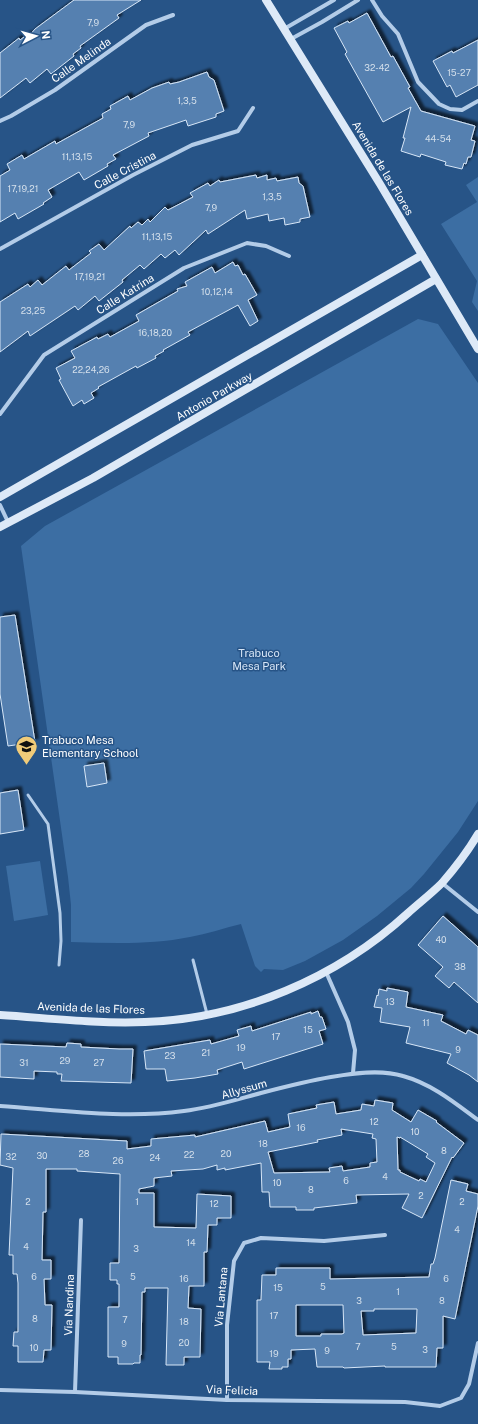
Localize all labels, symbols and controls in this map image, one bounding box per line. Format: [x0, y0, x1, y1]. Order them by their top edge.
north arrow [16, 16, 56, 56]
house number: 7,9 [87, 17, 99, 28]
text: N [40, 30, 52, 40]
street label: Calle Melinda [49, 35, 113, 85]
house number: 32-42 [364, 62, 390, 73]
house number: 15-27 [447, 67, 471, 78]
house number: 1,3,5 [177, 95, 197, 106]
house number: 7,9 [123, 119, 135, 130]
street label: Avenida de las Flores [350, 119, 416, 218]
house number: 44-54 [425, 133, 451, 144]
street label: Calle Cristina [92, 149, 158, 191]
house number: 11,13,15 [62, 151, 92, 162]
house number: 17,19,21 [8, 183, 38, 194]
house number: 1,3,5 [262, 191, 282, 202]
house number: 7,9 [205, 202, 217, 213]
house number: 11,13,15 [142, 231, 172, 242]
house number: 17,19,21 [75, 271, 105, 282]
street label: Calle Katrina [94, 272, 156, 316]
house number: 10,12,14 [201, 286, 233, 297]
house number: 23,25 [21, 305, 45, 316]
house number: 16,18,20 [138, 327, 173, 338]
house number: 22,24,26 [72, 364, 110, 375]
street label: Antonio Parkway [174, 369, 254, 423]
park label: Trabuco Mesa Park [232, 647, 286, 672]
school or university icon: Trabuco Mesa Elementary School [13, 733, 39, 766]
place label: Trabuco Mesa Elementary School [42, 734, 139, 759]
house number: 40 [435, 934, 447, 945]
house number: 38 [454, 961, 466, 972]
house number: 13 [385, 996, 395, 1007]
street label: Avenida de las Flores [37, 1000, 145, 1016]
house number: 11 [422, 1017, 430, 1028]
house number: 15 [303, 1024, 313, 1035]
house number: 17 [271, 1031, 281, 1042]
house number: 19 [236, 1042, 246, 1053]
house number: 9 [455, 1044, 461, 1055]
house number: 21 [201, 1047, 211, 1058]
house number: 23 [164, 1050, 176, 1061]
house number: 29 [60, 1055, 71, 1066]
house number: 31 [19, 1057, 29, 1068]
house number: 27 [94, 1057, 104, 1068]
street label: Allyssum [220, 1077, 268, 1101]
house number: 12 [369, 1116, 379, 1127]
house number: 16 [296, 1122, 306, 1133]
house number: 10 [410, 1126, 420, 1137]
house number: 18 [258, 1138, 268, 1149]
house number: 8 [441, 1145, 447, 1156]
house number: 28 [78, 1148, 90, 1159]
house number: 20 [221, 1148, 232, 1159]
house number: 22 [184, 1149, 194, 1160]
house number: 30 [36, 1150, 48, 1161]
house number: 32 [5, 1151, 17, 1162]
house number: 24 [149, 1152, 161, 1163]
house number: 26 [113, 1155, 124, 1166]
house number: 4 [382, 1171, 388, 1182]
house number: 6 [343, 1175, 349, 1186]
house number: 10 [272, 1177, 282, 1188]
house number: 8 [308, 1184, 314, 1195]
house number: 2 [418, 1190, 424, 1201]
house number: 2 [25, 1196, 31, 1207]
house number: 1 [135, 1196, 139, 1207]
house number: 2 [459, 1196, 465, 1207]
house number: 12 [209, 1198, 219, 1209]
house number: 4 [454, 1224, 460, 1235]
house number: 14 [186, 1237, 196, 1248]
house number: 4 [23, 1241, 29, 1252]
house number: 3 [133, 1243, 139, 1254]
street label: Via Lantana [212, 1267, 230, 1327]
house number: 6 [31, 1271, 37, 1282]
house number: 5 [130, 1271, 136, 1282]
house number: 16 [179, 1273, 189, 1284]
house number: 6 [443, 1273, 449, 1284]
street label: Via Nandina [62, 1274, 76, 1336]
house number: 5 [320, 1281, 326, 1292]
house number: 15 [273, 1282, 283, 1293]
house number: 1 [396, 1286, 400, 1297]
house number: 3 [356, 1295, 362, 1306]
house number: 8 [439, 1295, 445, 1306]
house number: 17 [269, 1310, 279, 1321]
house number: 8 [32, 1313, 38, 1324]
house number: 7 [122, 1314, 128, 1325]
house number: 18 [179, 1316, 189, 1327]
house number: 20 [179, 1337, 190, 1348]
house number: 9 [121, 1338, 127, 1349]
house number: 7 [355, 1341, 361, 1352]
house number: 5 [391, 1341, 397, 1352]
house number: 10 [29, 1342, 39, 1353]
house number: 3 [422, 1344, 428, 1355]
house number: 9 [324, 1345, 330, 1356]
house number: 19 [269, 1348, 279, 1359]
street label: Via Felicia [206, 1383, 258, 1397]

